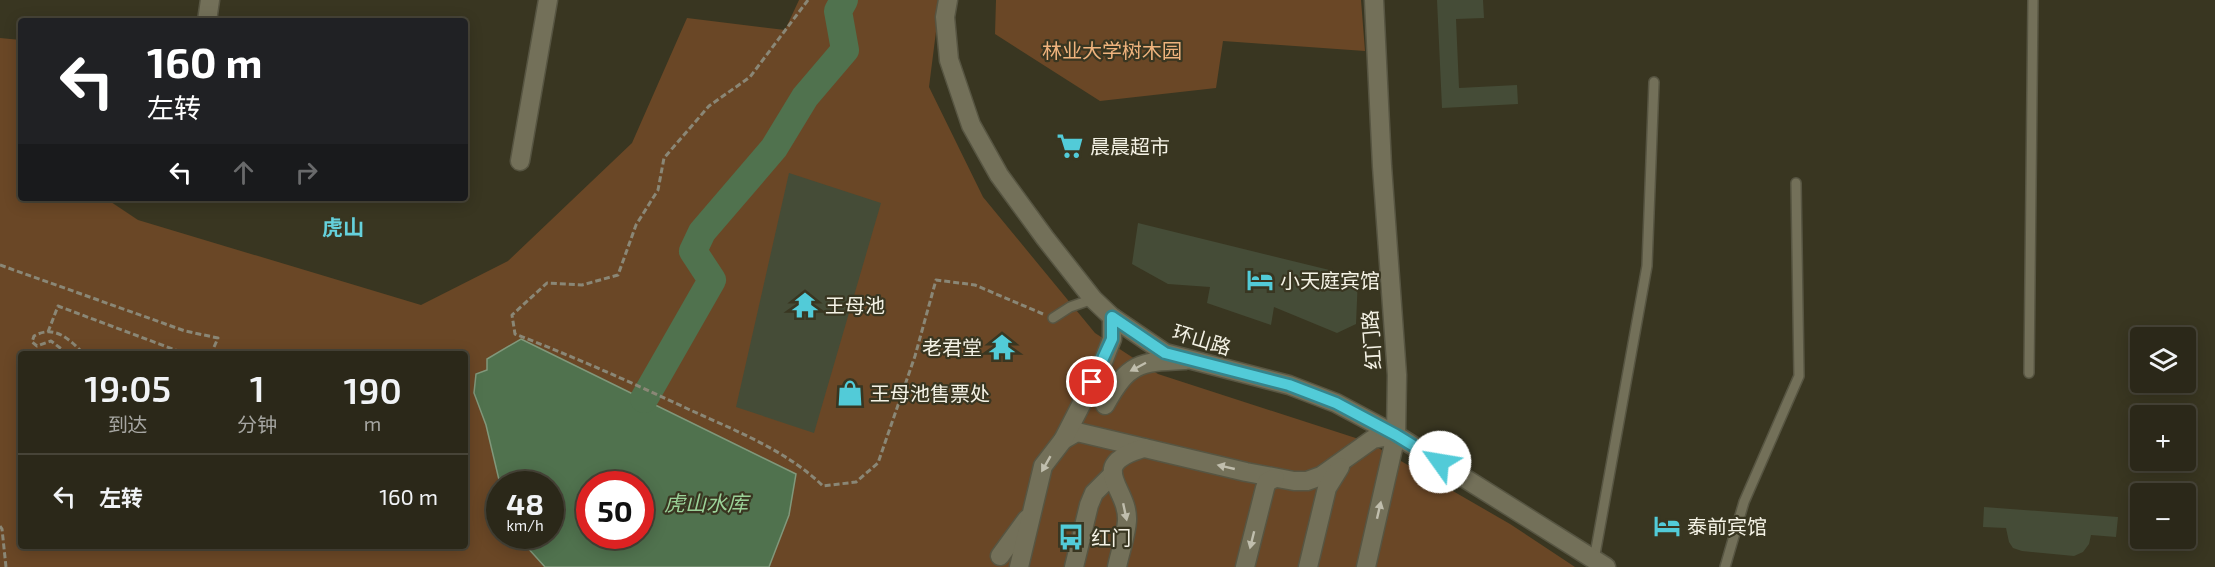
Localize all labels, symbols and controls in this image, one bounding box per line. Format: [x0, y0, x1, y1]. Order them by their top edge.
text: 160 m [147, 36, 263, 86]
park label: 林业大学树木园 [1042, 38, 1182, 62]
icon: left [48, 42, 126, 120]
text: 左转 [147, 91, 201, 123]
supermarket icon: 晨晨超市 [1055, 131, 1085, 161]
place label: 晨晨超市 [1090, 134, 1170, 158]
icon: left [164, 156, 197, 189]
icon: ahead [227, 156, 260, 189]
icon: right [290, 156, 323, 189]
district label: 虎山 [322, 214, 364, 239]
hotel icon: 小天庭宾馆 [1245, 265, 1275, 295]
place label: 小天庭宾馆 [1280, 268, 1380, 292]
temple icon: 王母池 [790, 290, 820, 320]
place label: 王母池 [825, 293, 885, 317]
street label: 红门路 [1357, 309, 1385, 371]
street label: 环山路 [1170, 319, 1234, 359]
map controls [2130, 327, 2196, 549]
button: layers [2130, 327, 2196, 393]
temple icon: 老君堂 [987, 332, 1017, 362]
place label: 老君堂 [922, 335, 982, 359]
pin [1066, 356, 1117, 407]
one-way arrow [1129, 362, 1146, 372]
icon: arrive [1075, 365, 1108, 398]
text: 19:05 [84, 366, 171, 409]
text: 1 [250, 366, 265, 409]
text: 190 [343, 368, 402, 411]
shop icon: 王母池售票处 [835, 378, 865, 408]
place label: 王母池售票处 [870, 381, 990, 405]
button: + [2130, 405, 2196, 471]
text: m [364, 411, 381, 435]
text: 到达 [108, 412, 148, 436]
text: 分钟 [237, 412, 277, 436]
position arrow [1408, 430, 1472, 494]
one-way arrow [1041, 456, 1052, 472]
one-way arrow [1217, 462, 1236, 472]
speed limit sign: 50 [576, 471, 654, 549]
icon: left [48, 480, 81, 513]
text: 160 m [379, 483, 438, 509]
button: − [2130, 483, 2196, 549]
text: 左转 [99, 484, 143, 510]
text: 48 [506, 485, 544, 521]
water label: 虎山水库 [664, 490, 751, 515]
one-way arrow [1375, 500, 1384, 519]
one-way arrow [1120, 503, 1130, 521]
hotel icon: 泰前宾馆 [1652, 511, 1682, 541]
place label: 泰前宾馆 [1687, 514, 1767, 538]
text: km/h [506, 516, 544, 534]
bus stop icon: 红门 [1056, 522, 1086, 552]
place label: 红门 [1091, 525, 1131, 549]
one-way arrow [1246, 531, 1256, 550]

